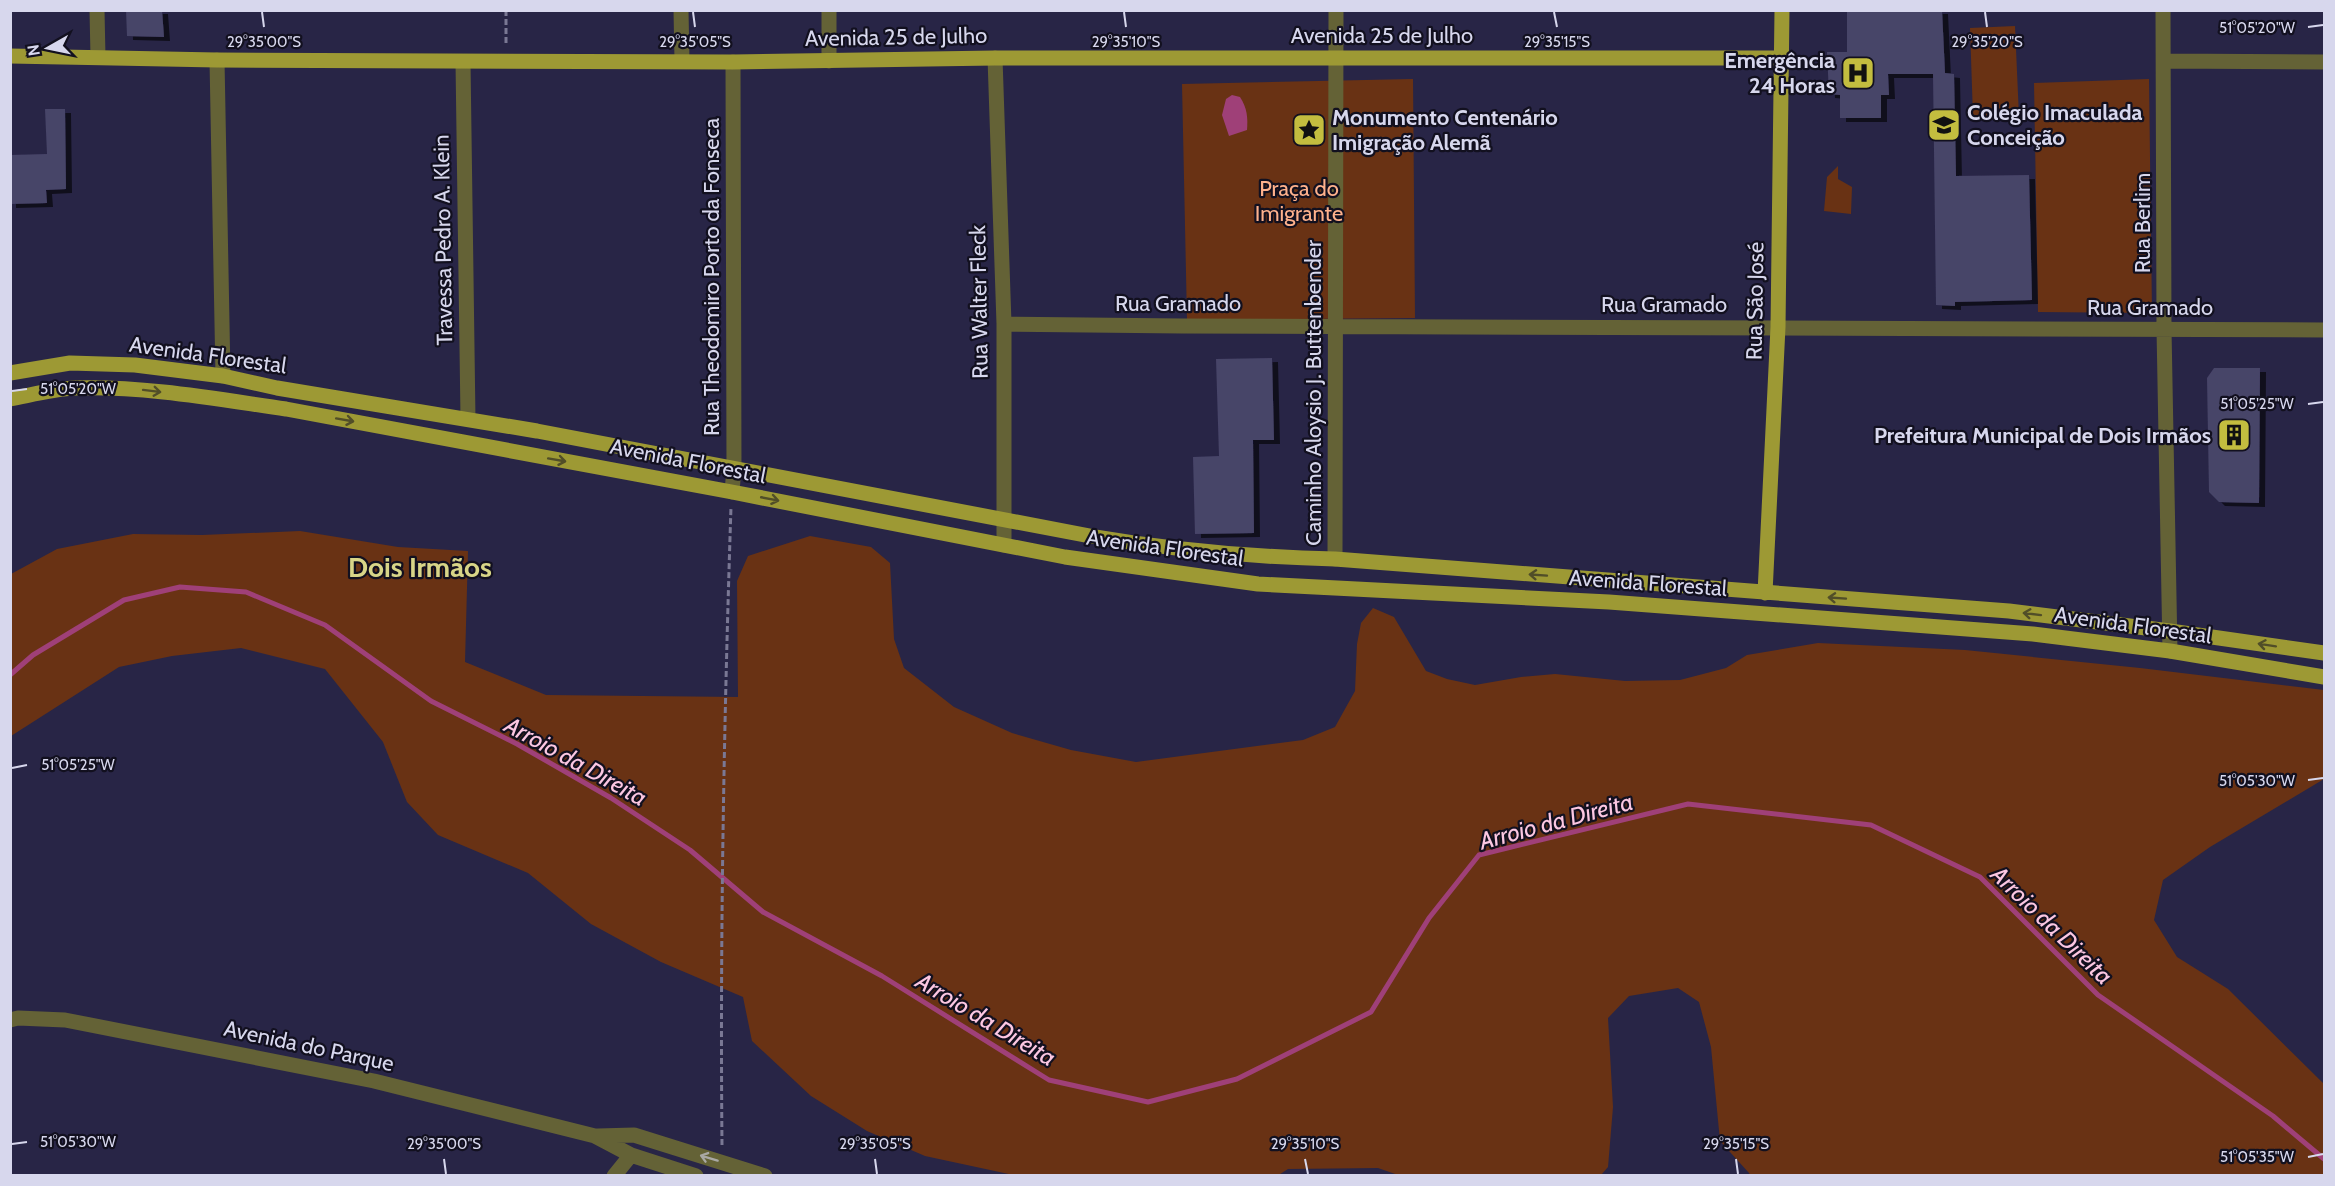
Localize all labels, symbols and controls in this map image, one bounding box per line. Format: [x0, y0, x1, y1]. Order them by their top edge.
north arrow [18, 18, 78, 78]
text: 51°05'20"W [2219, 19, 2296, 37]
street label: Avenida 25 de Julho [805, 22, 987, 52]
street label: Avenida 25 de Julho [1291, 22, 1473, 49]
text: 29°35'00"S [227, 33, 301, 51]
text: 29°35'05"S [659, 33, 731, 51]
text: 29°35'10"S [1092, 33, 1160, 51]
text: 29°35'15"S [1524, 33, 1590, 51]
text: 29°35'20"S [1951, 33, 2023, 51]
text: N [23, 43, 44, 57]
place label: Emergência 24 Horas [1724, 47, 1835, 99]
hospital icon: Emergência 24 Horas [1840, 55, 1876, 91]
place label: Colégio Imaculada Conceição [1967, 99, 2143, 151]
place label: Monumento Centenário Imigração Alemã [1332, 104, 1558, 156]
school or university icon: Colégio Imaculada Conceição [1926, 107, 1962, 143]
place icon: Monumento Centenário Imigração Alemã [1291, 112, 1327, 148]
street label: Rua Theodomiro Porto da Fonseca [698, 117, 725, 436]
street label: Travessa Pedro A. Klein [428, 134, 458, 346]
street label: Rua Berlim [2129, 173, 2156, 273]
park label: Praça do Imigrante [1255, 175, 1343, 227]
street label: Rua Walter Fleck [964, 225, 994, 379]
street label: Caminho Aloysio J. Buttenbender [1300, 240, 1327, 546]
street label: Rua São José [1740, 242, 1770, 360]
street label: Rua Gramado [1115, 290, 1241, 317]
street label: Rua Gramado [1601, 291, 1727, 318]
street label: Rua Gramado [2087, 294, 2213, 321]
street label: Avenida Florestal [128, 331, 289, 379]
text: 51°05'20"W [40, 380, 117, 398]
one-way arrow [142, 386, 161, 397]
text: 51°05'25"W [2220, 395, 2295, 413]
one-way arrow [334, 415, 354, 426]
building icon: Prefeitura Municipal de Dois Irmãos [2216, 417, 2252, 453]
place label: Prefeitura Municipal de Dois Irmãos [1874, 422, 2211, 449]
street label: Avenida Florestal [608, 433, 769, 490]
one-way arrow [547, 454, 566, 465]
one-way arrow [759, 494, 779, 505]
street label: Avenida Florestal [1085, 524, 1246, 572]
district label: Dois Irmãos [348, 550, 492, 584]
street label: Avenida Florestal [1568, 564, 1729, 602]
one-way arrow [1529, 569, 1549, 580]
one-way arrow [1828, 593, 1848, 604]
street label: Avenida Florestal [2053, 601, 2214, 649]
one-way arrow [2022, 608, 2042, 619]
one-way arrow [2257, 640, 2277, 651]
water label: Arroio da Direita [499, 710, 652, 812]
text: 51°05'25"W [41, 756, 116, 774]
text: 51°05'30"W [2219, 772, 2296, 790]
water label: Arroio da Direita [1475, 787, 1636, 856]
water label: Arroio da Direita [1984, 859, 2119, 990]
water label: Arroio da Direita [910, 965, 1061, 1072]
street label: Avenida do Parque [221, 1015, 397, 1077]
text: 51°05'30"W [40, 1133, 117, 1151]
text: 29°35'00"S [407, 1135, 481, 1153]
text: 29°35'05"S [839, 1135, 911, 1153]
text: 29°35'10"S [1271, 1135, 1339, 1153]
text: 29°35'15"S [1703, 1135, 1769, 1153]
text: 51°05'35"W [2220, 1148, 2295, 1166]
one-way arrow [700, 1152, 719, 1163]

